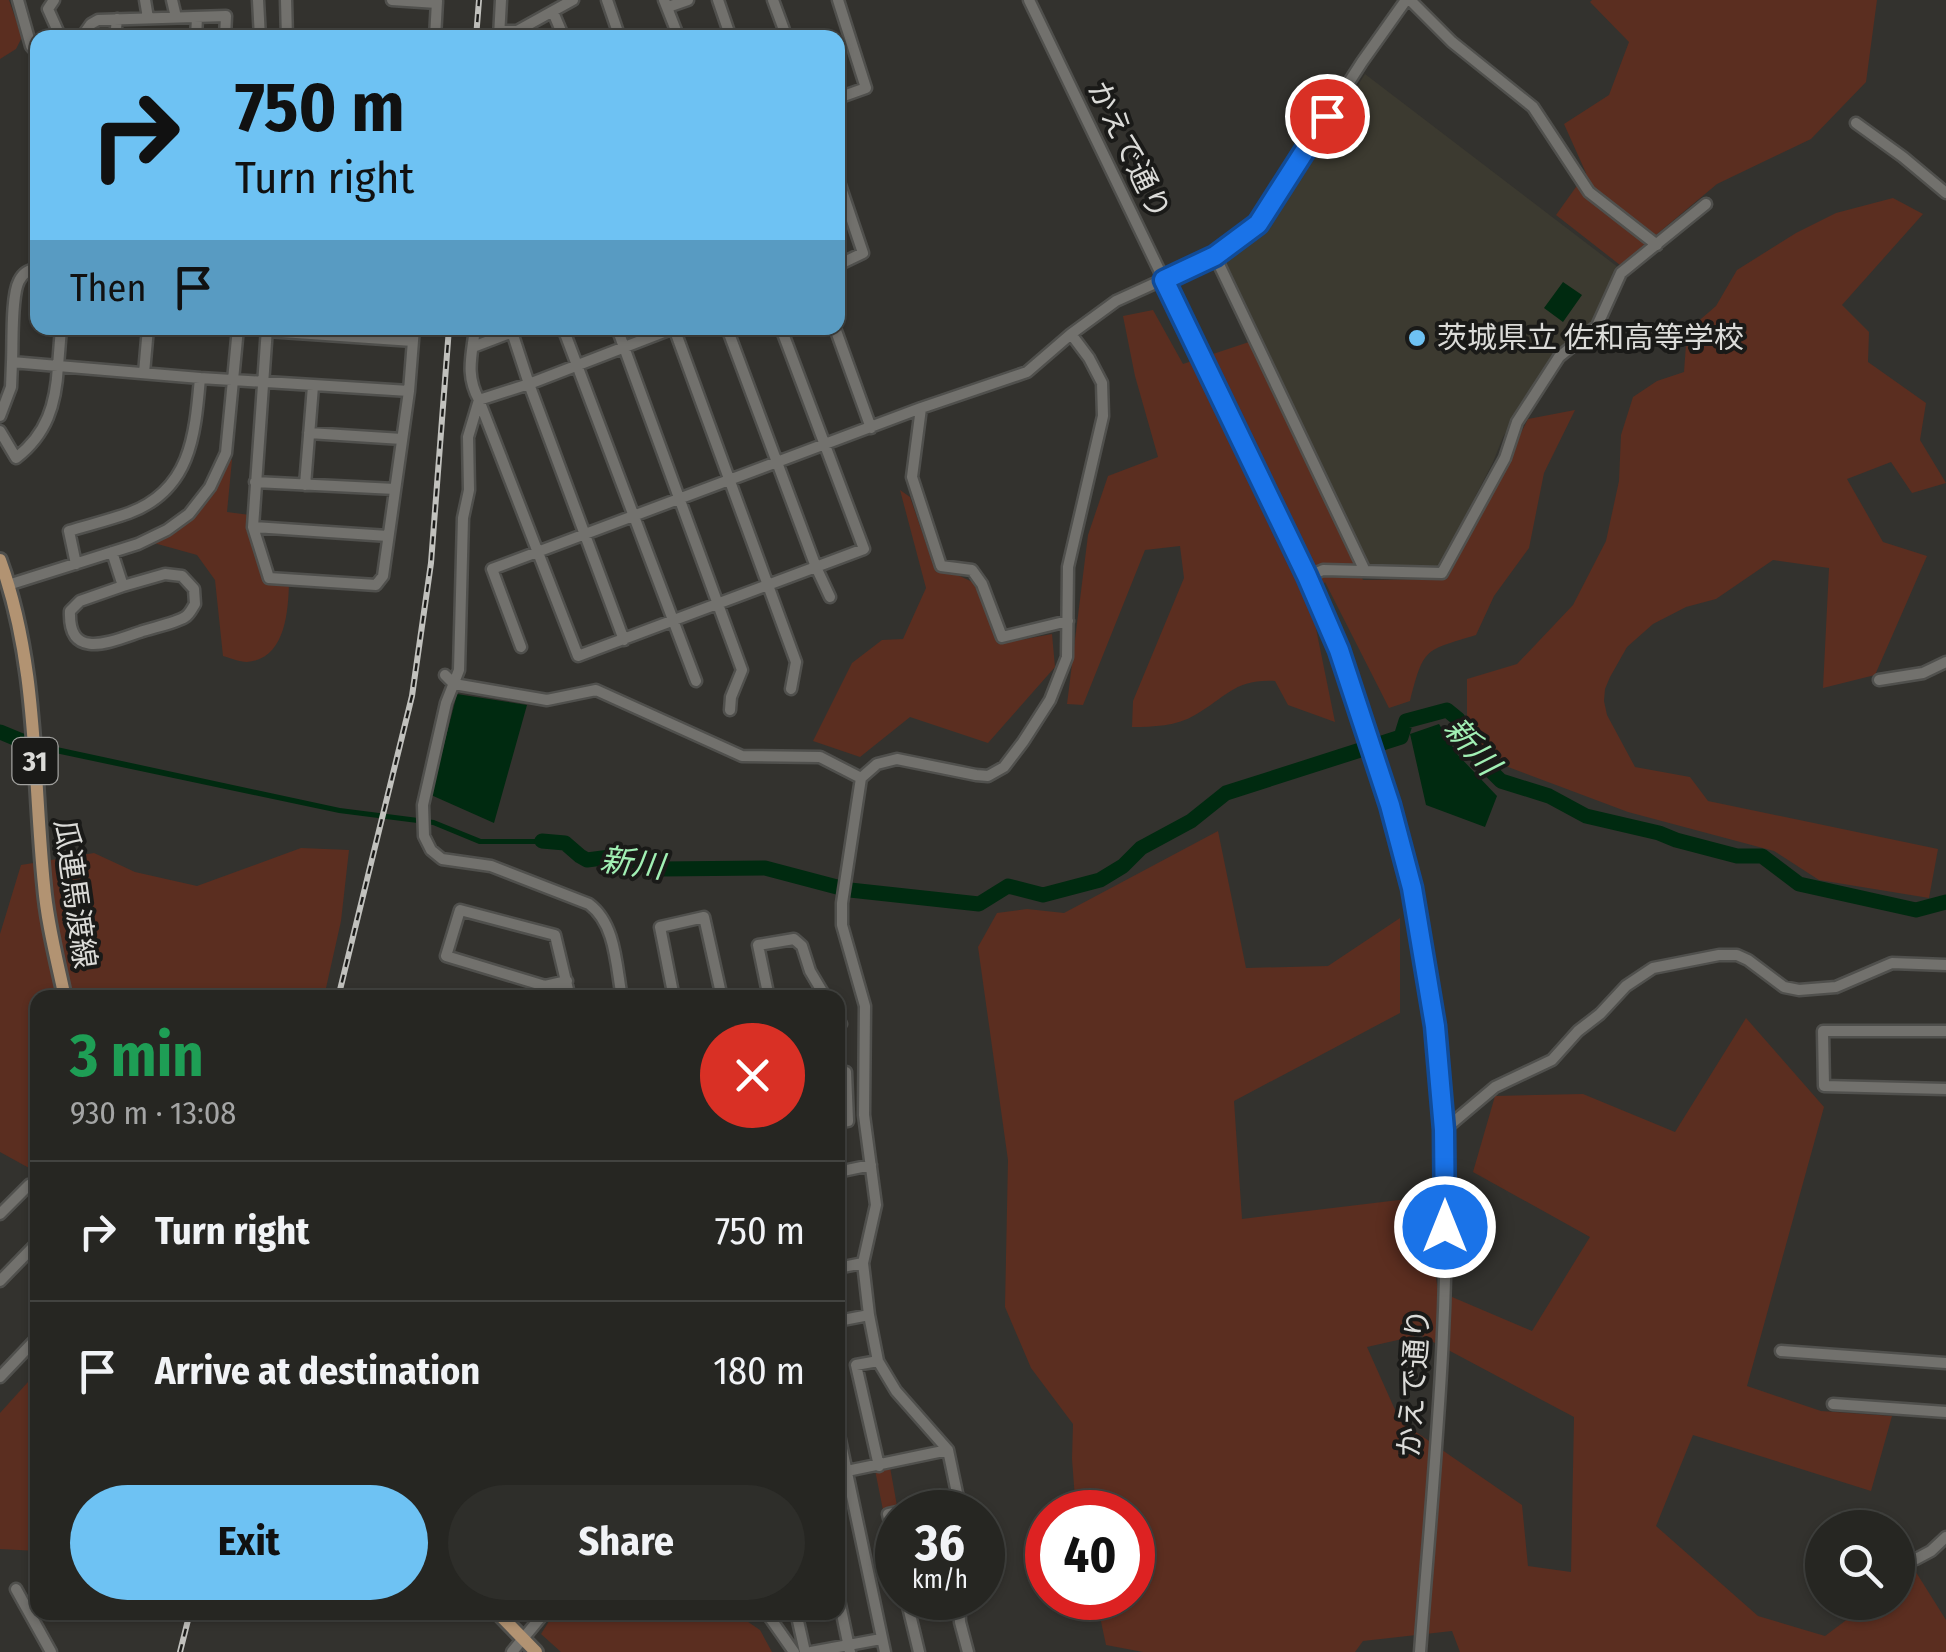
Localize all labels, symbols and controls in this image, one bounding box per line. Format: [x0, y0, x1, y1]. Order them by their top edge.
text: 750 m [235, 66, 405, 150]
icon: right [70, 70, 200, 200]
pin [1285, 74, 1370, 159]
street label: かえで通り [1080, 75, 1178, 225]
icon: arrive [1300, 89, 1355, 144]
text: Turn right [235, 151, 414, 205]
icon: arrive [166, 260, 221, 315]
text: Then [70, 265, 146, 311]
place label: 茨城県立 佐和高等学校 [1437, 320, 1744, 356]
marker: 茨城県立 佐和高等学校 [1406, 327, 1428, 349]
water label: 新川 [1437, 709, 1509, 785]
road number: 31 [12, 738, 58, 784]
street label: 瓜連馬渡線 [47, 817, 103, 971]
water label: 新川 [598, 840, 669, 886]
text: 3 min [70, 1020, 204, 1092]
button: close [700, 1023, 805, 1128]
text: 930 m · 13:08 [70, 1094, 236, 1132]
position arrow [1393, 1175, 1497, 1279]
icon: right [70, 1204, 125, 1259]
text: Turn right [155, 1208, 309, 1254]
text: 750 m [715, 1208, 805, 1254]
street label: かえで通り [1391, 1307, 1437, 1459]
icon: arrive [70, 1344, 125, 1399]
text: Arrive at destination [155, 1348, 480, 1394]
text: 180 m [713, 1348, 805, 1394]
button: Exit [70, 1485, 428, 1600]
button: Share [448, 1485, 805, 1600]
speed limit sign: 40 [1025, 1490, 1155, 1620]
map controls [1805, 1510, 1915, 1620]
button: search [1805, 1510, 1915, 1620]
text: 36 [915, 1513, 965, 1573]
text: km/h [912, 1565, 968, 1595]

